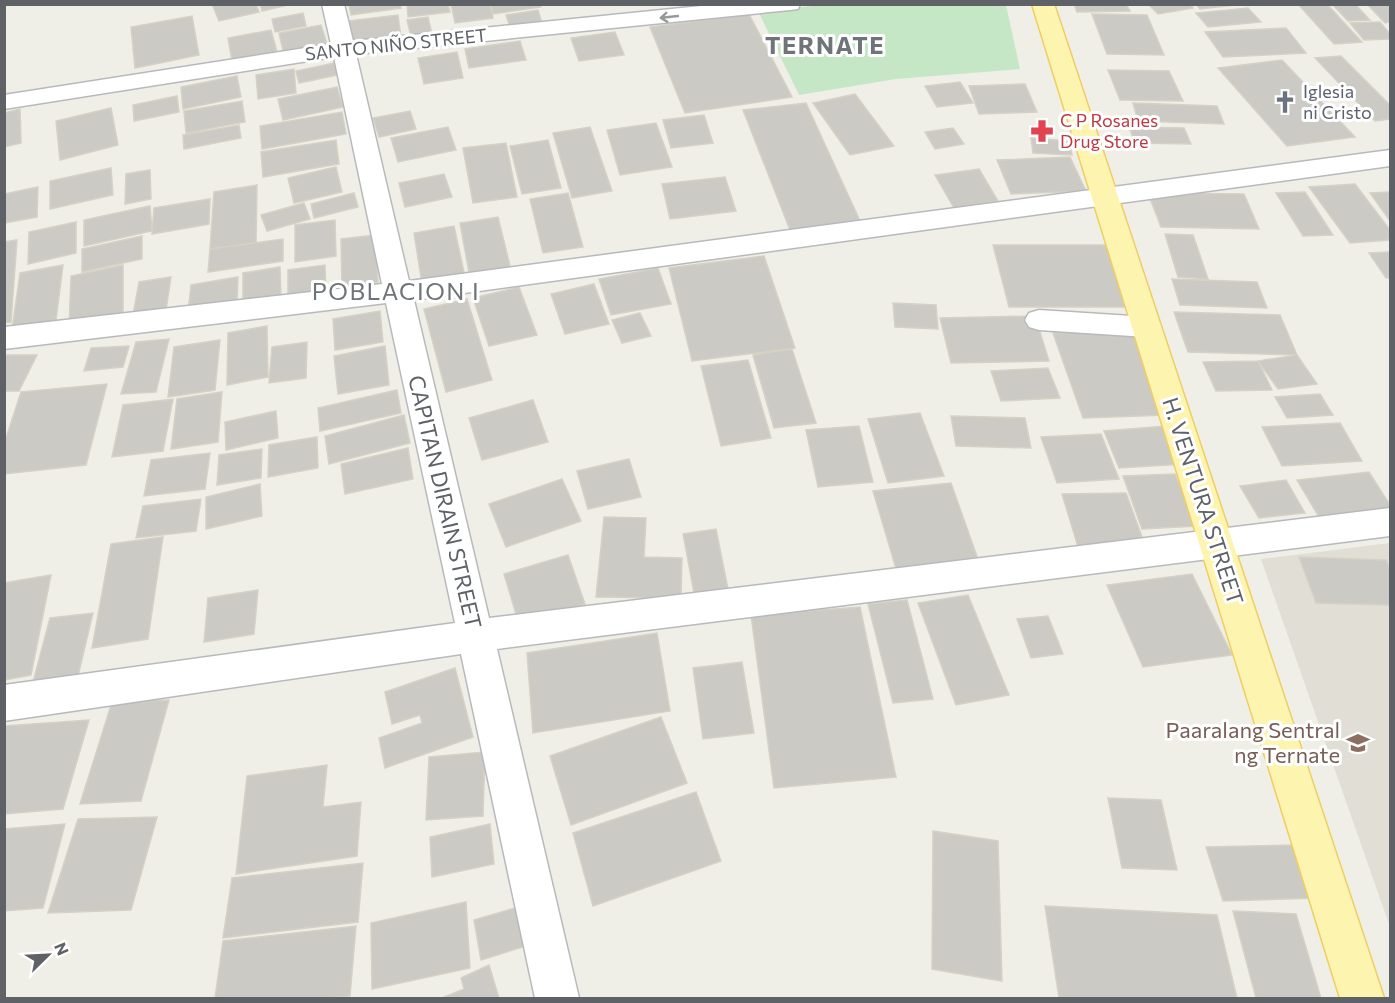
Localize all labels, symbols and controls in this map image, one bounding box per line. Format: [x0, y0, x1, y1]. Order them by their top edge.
one-way arrow [659, 12, 679, 23]
street label: SANTO NIÑO STREET [304, 24, 488, 65]
district label: TERNATE [765, 30, 885, 59]
place label: Iglesia ni Cristo [1303, 80, 1372, 123]
church icon: Iglesia ni Cristo [1272, 89, 1298, 115]
place label: C P Rosanes Drug Store [1060, 109, 1158, 152]
pharmacy icon: C P Rosanes Drug Store [1029, 118, 1055, 144]
district label: POBLACION I [312, 276, 480, 305]
street label: CAPITAN DIRAIN STREET [403, 373, 488, 631]
street label: H. VENTURA STREET [1157, 394, 1250, 608]
place label: Paaralang Sentral ng Ternate [1165, 716, 1340, 768]
school or university icon: Paaralang Sentral ng Ternate [1345, 730, 1371, 756]
north arrow [18, 925, 78, 985]
text: N [51, 939, 73, 958]

